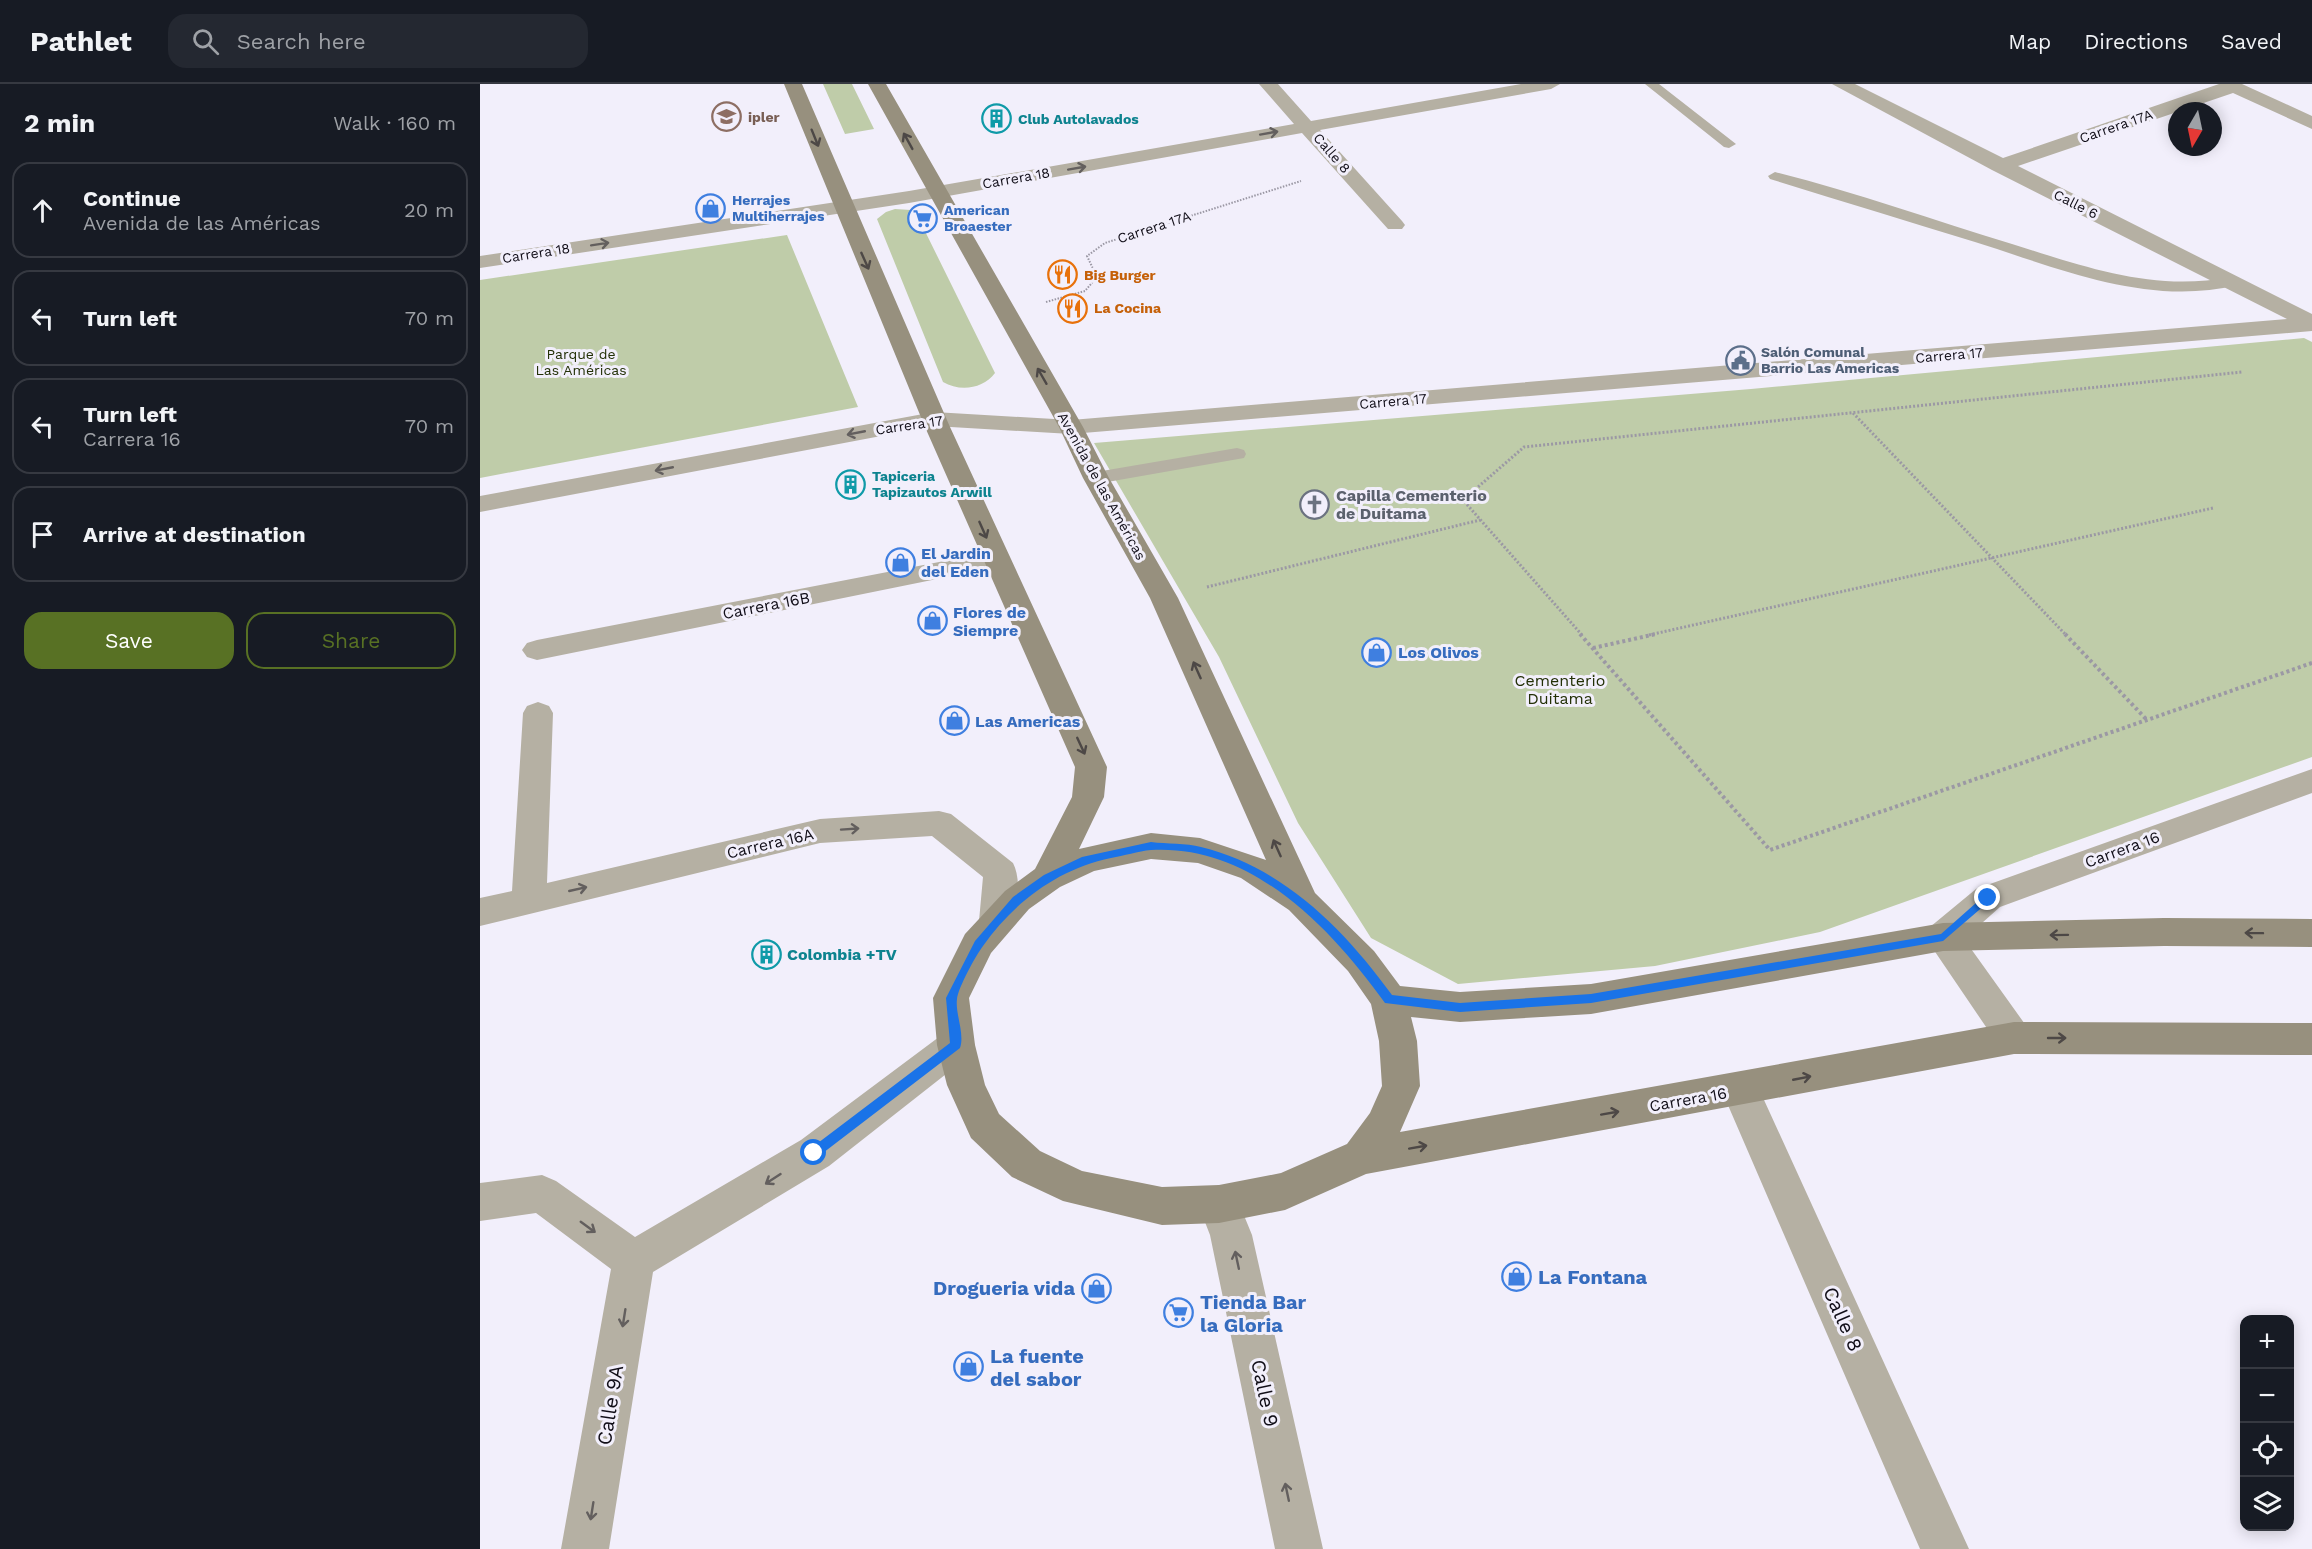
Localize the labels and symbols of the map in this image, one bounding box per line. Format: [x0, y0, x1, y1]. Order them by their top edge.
school or university icon: ipler [711, 101, 743, 133]
north arrow [2168, 102, 2222, 156]
building icon: Club Autolavados [981, 103, 1013, 135]
street label: Carrera 17A [2077, 106, 2155, 146]
place label: ipler [748, 109, 780, 125]
place label: Club Autolavados [1018, 111, 1139, 127]
one-way arrow [1258, 127, 1278, 138]
one-way arrow [810, 129, 821, 147]
street label: Calle 8 [1310, 130, 1354, 176]
one-way arrow [902, 133, 914, 150]
one-way arrow [1067, 162, 1086, 173]
street label: Carrera 18 [981, 164, 1051, 192]
street label: Calle 6 [2051, 186, 2101, 222]
shop icon: Herrajes Multiherrajes [695, 192, 727, 224]
place label: Herrajes Multiherrajes [732, 192, 825, 224]
supermarket icon: American Broaester [907, 202, 939, 234]
place label: American Broaester [944, 202, 1012, 234]
street label: Carrera 17A [1115, 208, 1193, 246]
one-way arrow [590, 238, 609, 249]
street label: Carrera 18 [501, 240, 571, 266]
one-way arrow [860, 252, 871, 270]
restaurant icon: Big Burger [1047, 259, 1079, 291]
place label: Big Burger [1084, 267, 1156, 283]
restaurant icon: La Cocina [1057, 292, 1089, 324]
place label: La Cocina [1094, 300, 1162, 316]
public building icon: Salón Comunal Barrio Las Americas [1724, 344, 1756, 376]
place label: Salón Comunal Barrio Las Americas [1761, 344, 1900, 376]
street label: Carrera 17 [1915, 344, 1984, 366]
park label: Parque de Las Américas [535, 346, 627, 378]
one-way arrow [1035, 368, 1047, 385]
street label: Carrera 17 [1359, 390, 1428, 412]
street label: Avenida de las Américas [1055, 409, 1149, 563]
street label: Carrera 17 [874, 412, 944, 438]
one-way arrow [846, 428, 866, 439]
one-way arrow [655, 464, 674, 475]
building icon: Tapiceria Tapizautos Arwill [835, 468, 867, 500]
place label: Tapiceria Tapizautos Arwill [872, 468, 992, 500]
place label: Capilla Cementerio de Duitama [1336, 486, 1487, 523]
church icon: Capilla Cementerio de Duitama [1299, 488, 1331, 520]
one-way arrow [977, 521, 989, 539]
place label: El Jardin del Eden [921, 544, 991, 581]
shop icon: El Jardin del Eden [884, 546, 916, 578]
street label: Carrera 16B [721, 588, 811, 623]
place label: Flores de Siempre [953, 603, 1026, 640]
shop icon: Flores de Siempre [916, 605, 948, 637]
shop icon: Los Olivos [1361, 636, 1393, 668]
place label: Los Olivos [1398, 643, 1479, 662]
one-way arrow [1190, 662, 1202, 680]
park label: Cementerio Duitama [1515, 671, 1605, 708]
shop icon: Las Americas [938, 705, 970, 737]
place label: Las Americas [975, 712, 1081, 731]
one-way arrow [1076, 737, 1087, 755]
one-way arrow [839, 823, 859, 834]
street label: Carrera 16A [725, 824, 816, 863]
street label: Carrera 16 [2082, 827, 2162, 872]
one-way arrow [1271, 839, 1282, 857]
one-way arrow [568, 882, 587, 894]
route end [1974, 884, 2000, 910]
one-way arrow [2244, 927, 2264, 939]
one-way arrow [2049, 929, 2069, 940]
building icon: Colombia +TV [750, 938, 782, 970]
place label: Colombia +TV [787, 945, 897, 964]
one-way arrow [2046, 1032, 2066, 1044]
one-way arrow [1792, 1072, 1812, 1083]
street label: Carrera 16 [1648, 1083, 1728, 1116]
one-way arrow [1600, 1107, 1620, 1118]
route start [800, 1139, 826, 1165]
one-way arrow [1408, 1141, 1428, 1152]
one-way arrow [765, 1172, 782, 1185]
one-way arrow [579, 1221, 595, 1233]
one-way arrow [1230, 1251, 1242, 1270]
shop icon: La Fontana [1501, 1261, 1533, 1293]
place label: La Fontana [1538, 1265, 1648, 1289]
shop icon: Drogueria vida [1080, 1272, 1112, 1304]
place label: Drogueria vida [933, 1276, 1075, 1300]
street label: Calle 8 [1818, 1283, 1868, 1355]
place label: Tienda Bar la Gloria [1200, 1290, 1307, 1337]
supermarket icon: Tienda Bar la Gloria [1163, 1297, 1195, 1329]
one-way arrow [618, 1308, 629, 1328]
place label: La fuente del sabor [990, 1344, 1084, 1391]
shop icon: La fuente del sabor [953, 1351, 985, 1383]
street label: Calle 9 [1246, 1357, 1284, 1429]
street label: Calle 9A [592, 1363, 628, 1447]
one-way arrow [1280, 1483, 1292, 1502]
one-way arrow [586, 1500, 597, 1520]

